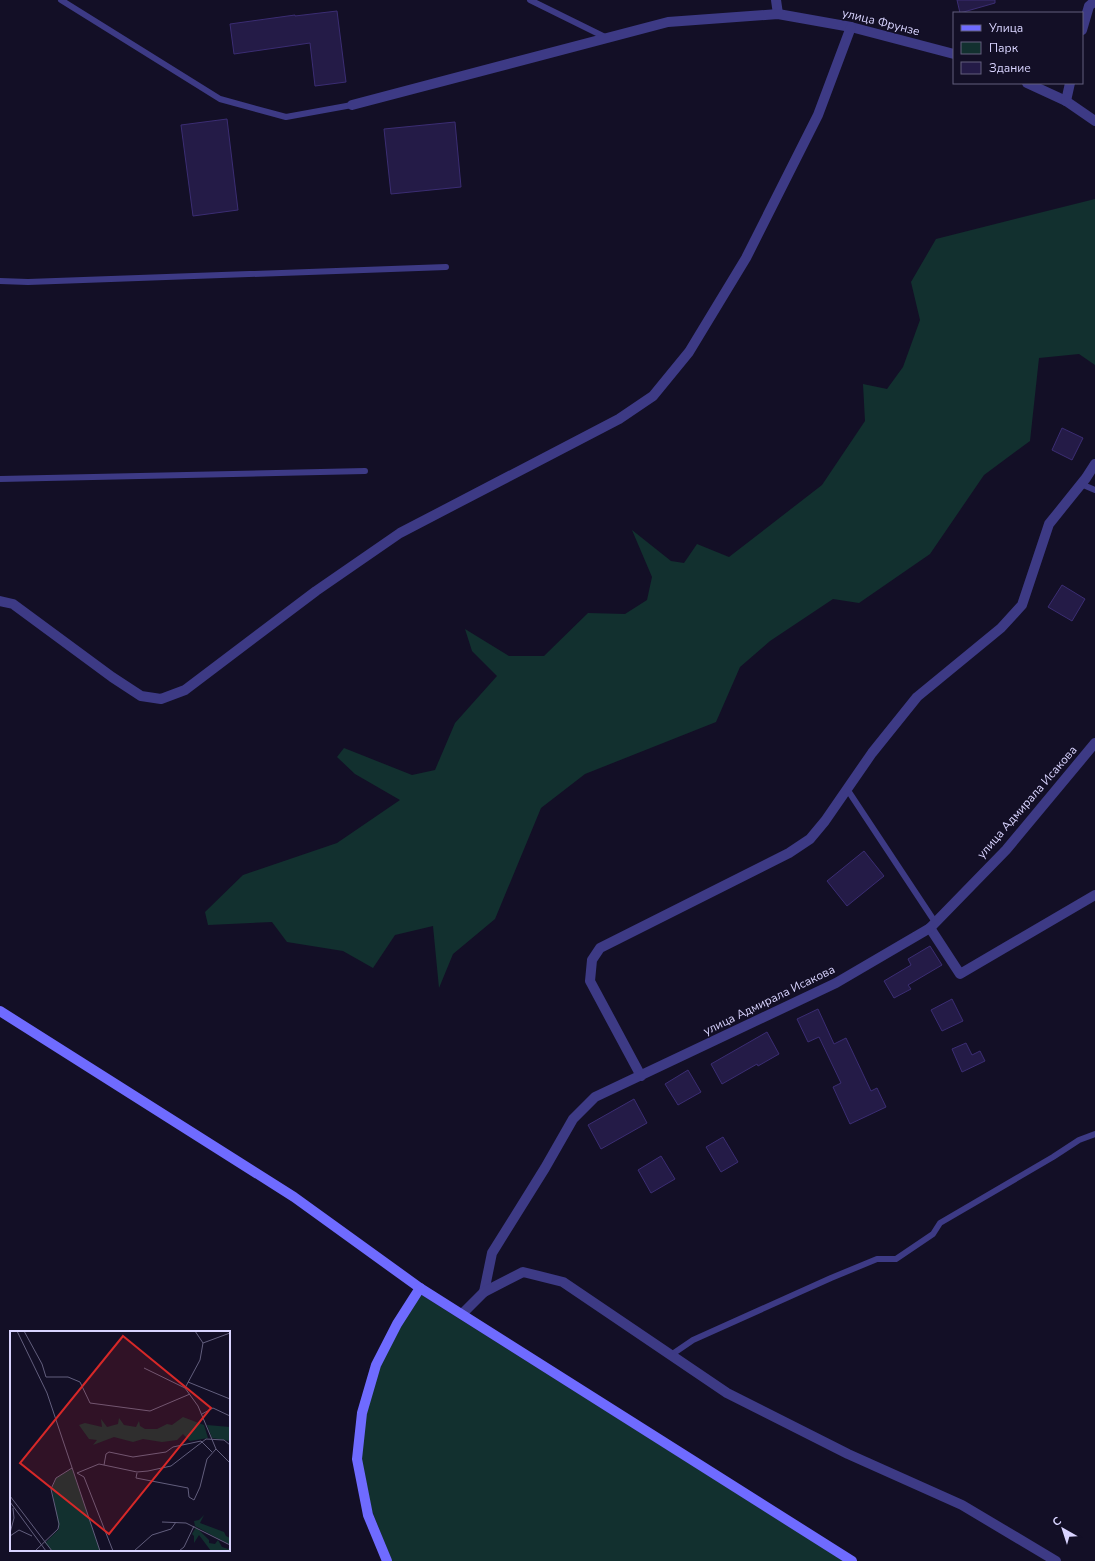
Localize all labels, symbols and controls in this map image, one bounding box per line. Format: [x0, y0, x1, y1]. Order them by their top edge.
street label: улица Фрунзе [840, 5, 922, 39]
legend [953, 12, 1083, 84]
text: Улица [988, 20, 1023, 36]
text: Парк [989, 40, 1019, 56]
text: Здание [989, 60, 1031, 76]
street label: улица Адмирала Исакова [974, 742, 1080, 862]
street label: улица Адмирала Исакова [701, 961, 837, 1039]
inset map [10, 1331, 230, 1551]
north arrow [1043, 1509, 1083, 1549]
text: С [1049, 1513, 1065, 1530]

